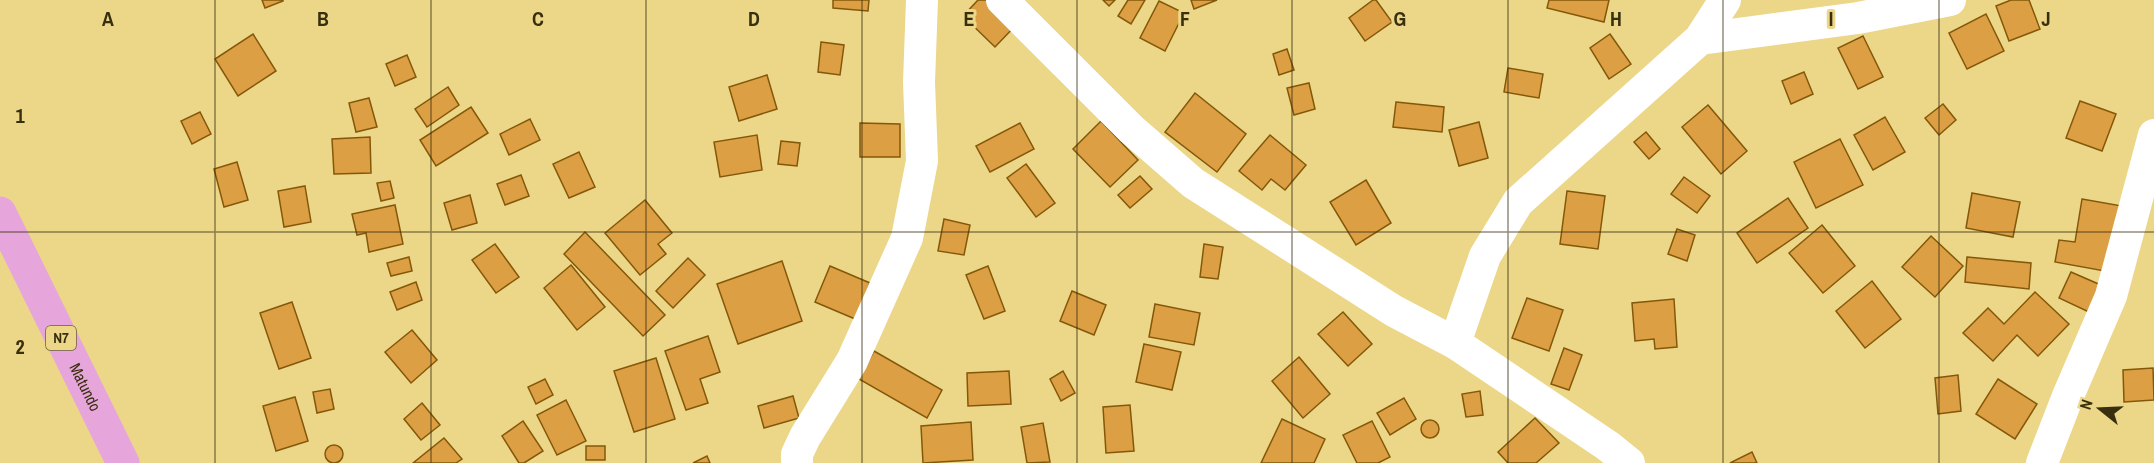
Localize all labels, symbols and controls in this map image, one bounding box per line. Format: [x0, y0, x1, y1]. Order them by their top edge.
text: A [102, 5, 114, 32]
text: B [317, 5, 329, 32]
text: C [532, 5, 544, 32]
text: D [748, 5, 760, 32]
text: E [964, 5, 975, 32]
text: F [1180, 5, 1190, 32]
text: G [1394, 5, 1406, 32]
text: H [1610, 5, 1622, 32]
text: I [1829, 5, 1833, 32]
text: J [2041, 5, 2051, 32]
text: 1 [15, 102, 25, 129]
road number: N7 [46, 326, 76, 350]
text: 2 [15, 333, 25, 360]
street label: Matundo [64, 359, 107, 415]
north arrow [2070, 379, 2130, 439]
text: N [2074, 396, 2098, 412]

